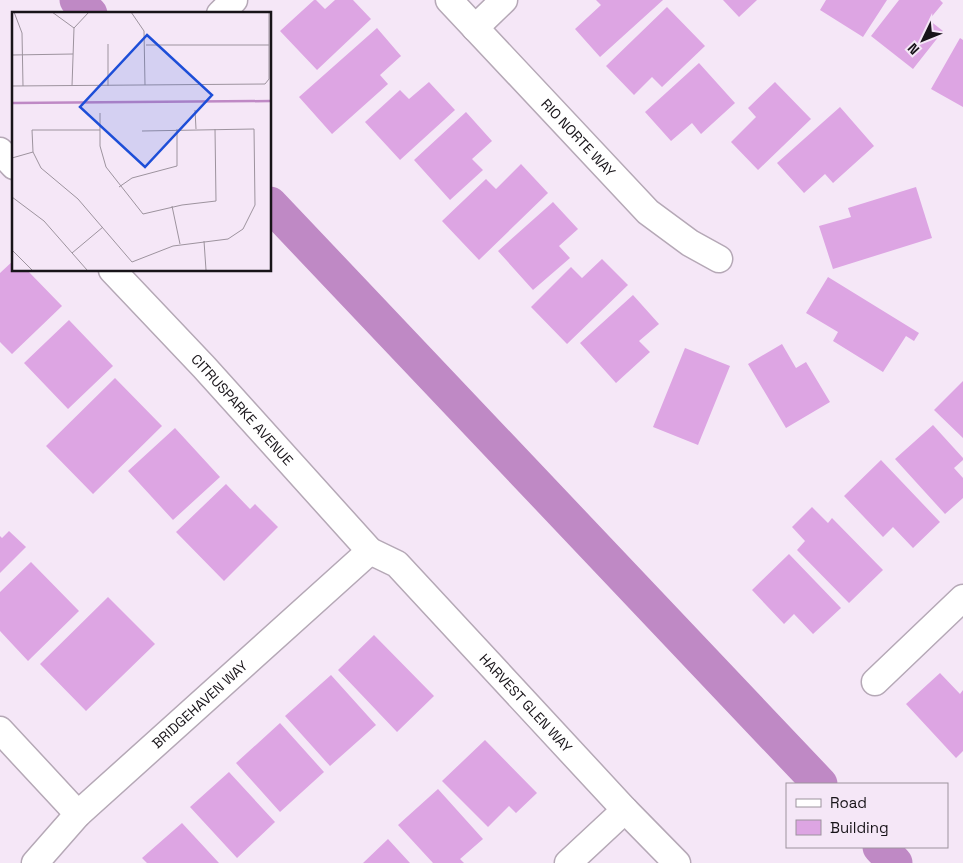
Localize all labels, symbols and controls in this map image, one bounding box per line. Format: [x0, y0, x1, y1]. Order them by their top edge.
inset map [12, 12, 271, 271]
north arrow [898, 15, 948, 65]
text: N [904, 39, 923, 58]
street label: RIO NORTE WAY [537, 95, 620, 181]
street label: CITRUSPARKE AVENUE [187, 350, 297, 469]
street label: HARVEST GLEN WAY [475, 650, 576, 757]
street label: BRIDGEHAVEN WAY [148, 656, 252, 752]
legend [786, 783, 948, 848]
text: Road [830, 793, 867, 812]
text: Building [830, 818, 889, 837]

